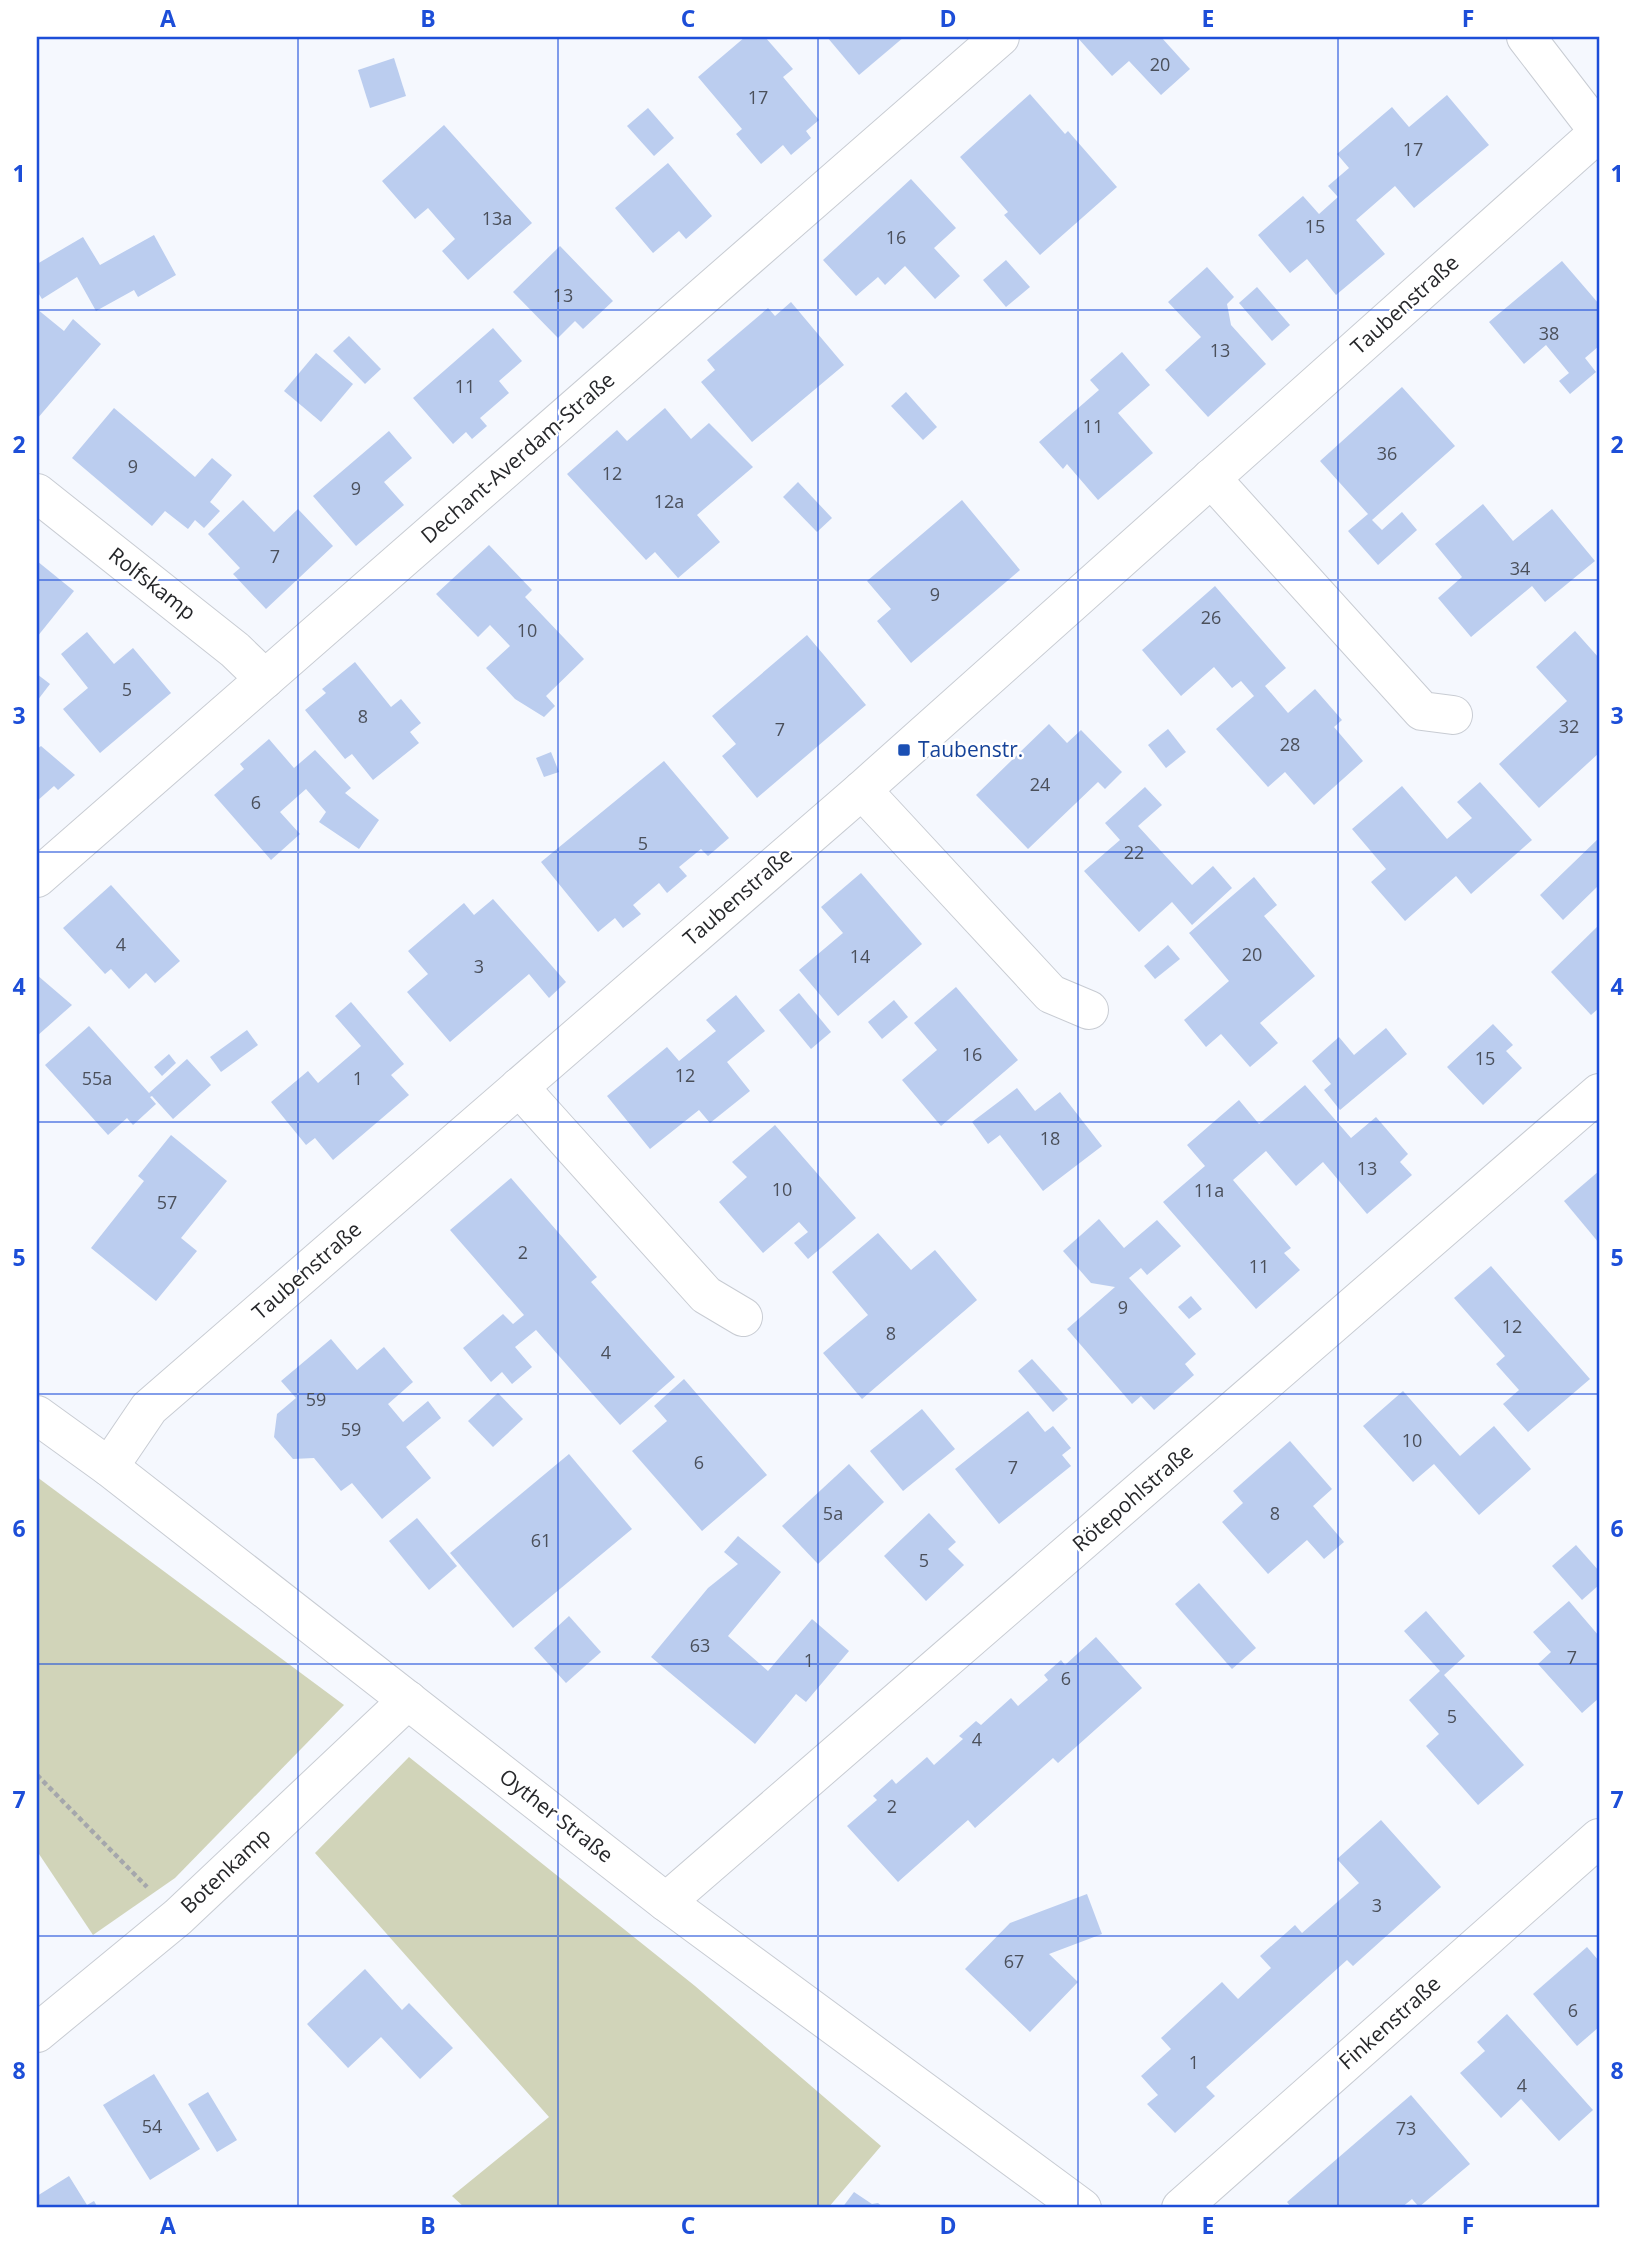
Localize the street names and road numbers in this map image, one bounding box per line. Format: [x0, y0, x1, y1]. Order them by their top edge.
street label: Taubenstraße [1344, 248, 1464, 360]
street label: Dechant-Averdam-Straße [415, 365, 620, 549]
street label: Rolfskamp [103, 540, 202, 626]
street label: Taubenstraße [677, 841, 798, 952]
street label: Taubenstraße [246, 1215, 367, 1326]
street label: Rötepohlstraße [1066, 1437, 1199, 1557]
street label: Oyther Straße [494, 1762, 619, 1868]
street label: Botenkamp [174, 1821, 276, 1919]
street label: Finkenstraße [1333, 1969, 1446, 2075]

